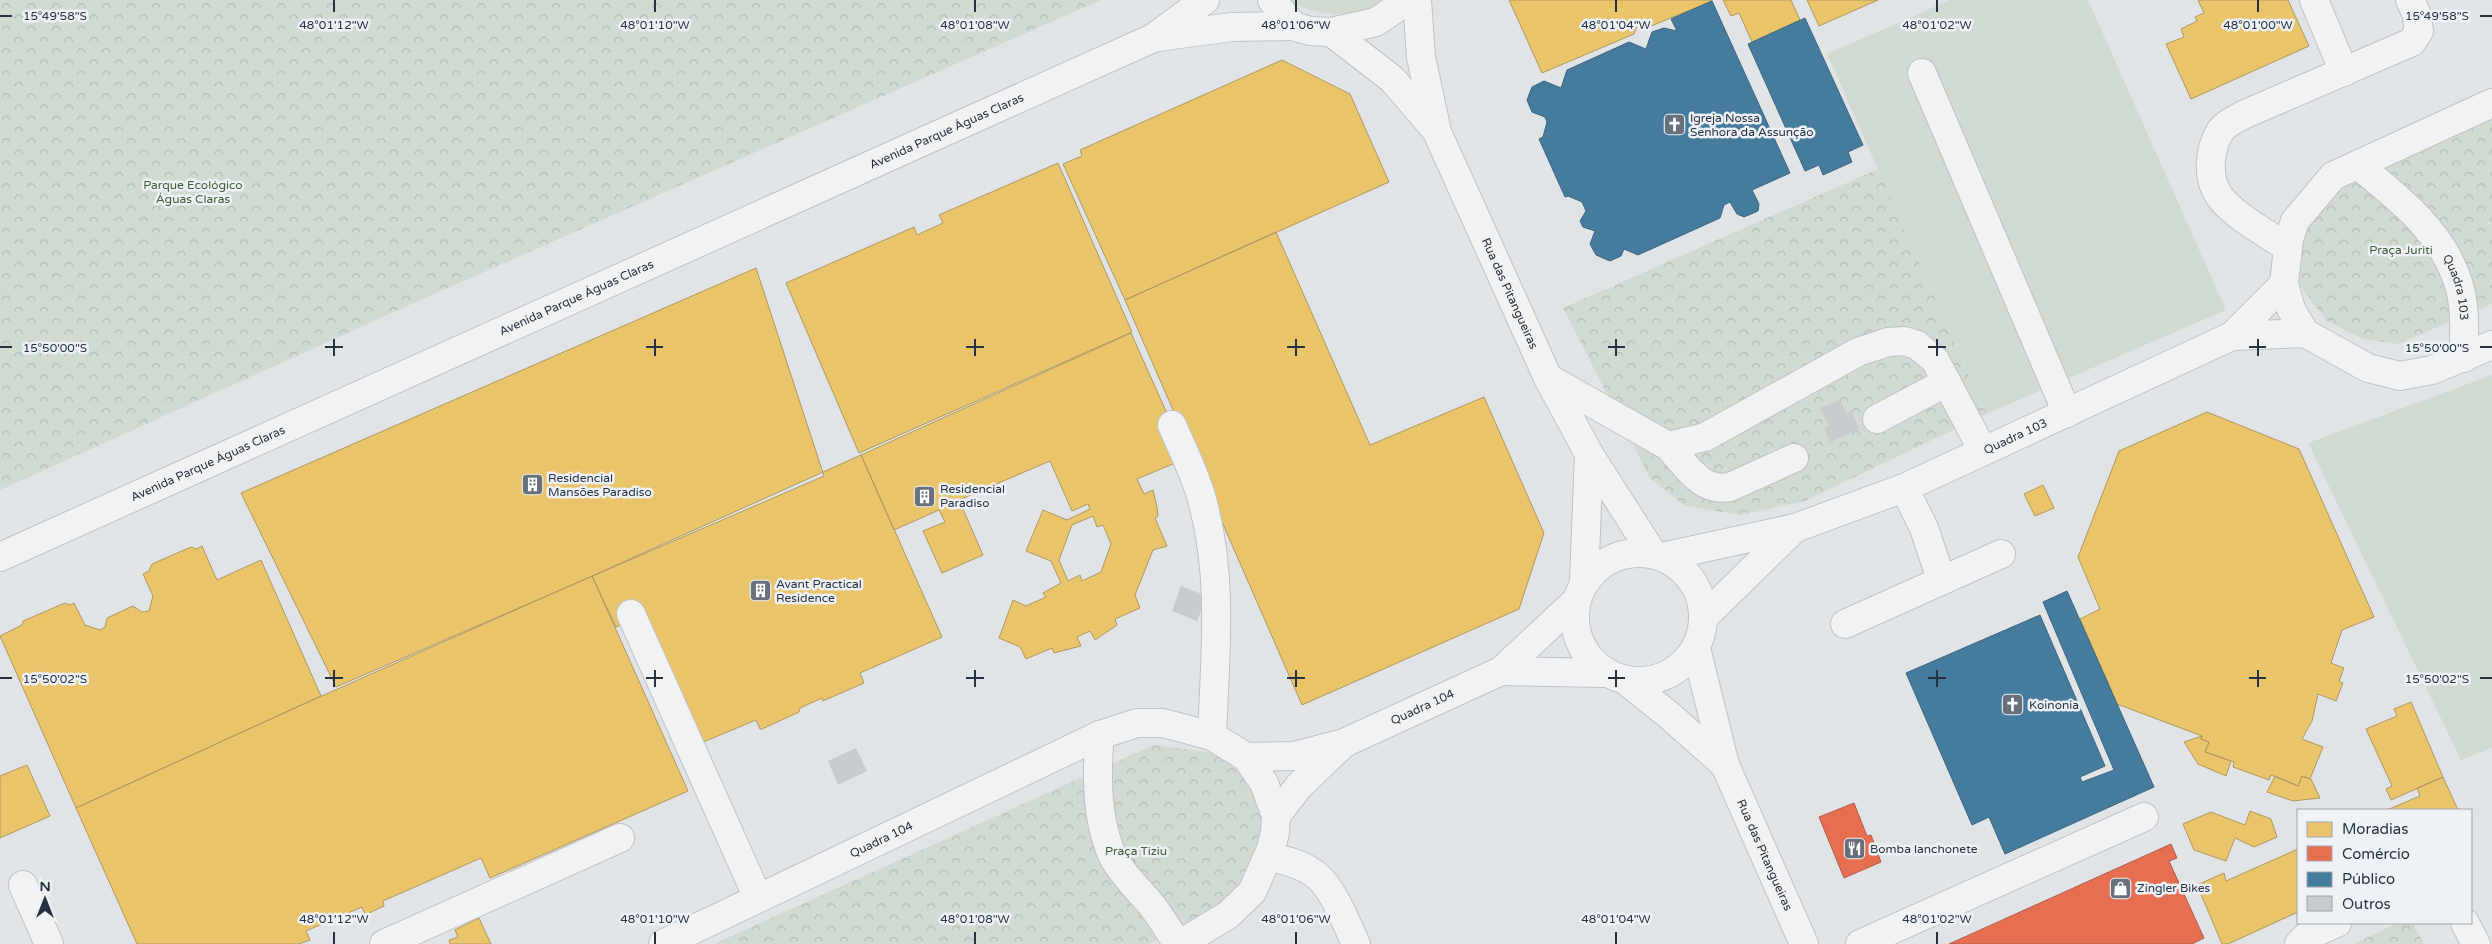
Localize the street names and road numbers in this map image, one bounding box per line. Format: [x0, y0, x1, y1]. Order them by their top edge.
street label: Avenida Parque Águas Claras [867, 90, 1026, 172]
street label: Rua das Pitangueiras [1479, 236, 1541, 351]
street label: Quadra 103 [2440, 252, 2471, 321]
street label: Avenida Parque Águas Claras [497, 257, 656, 338]
street label: Quadra 103 [1981, 416, 2049, 457]
street label: Avenida Parque Águas Claras [129, 423, 287, 504]
street label: Quadra 104 [1388, 686, 1457, 728]
street label: Rua das Pitangueiras [1734, 797, 1796, 913]
street label: Quadra 104 [847, 818, 916, 861]

